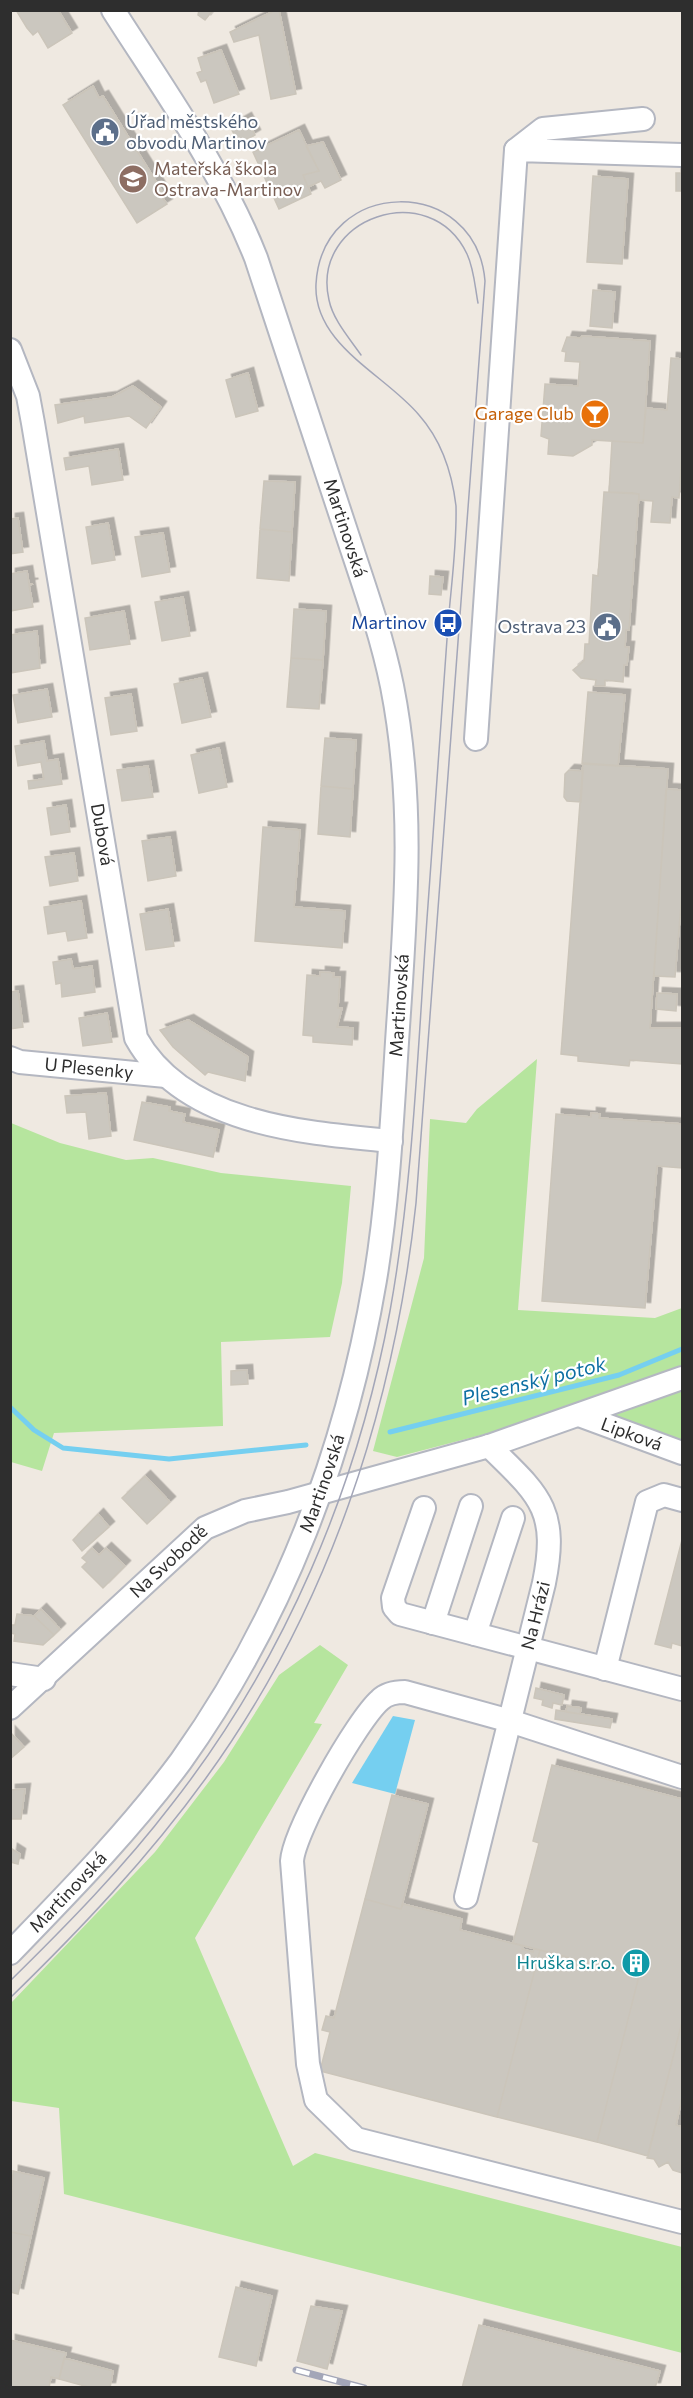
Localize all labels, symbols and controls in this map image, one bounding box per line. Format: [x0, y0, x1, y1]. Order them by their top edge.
place label: Úřad městského obvodu Martinov [126, 110, 266, 153]
public building icon: Úřad městského obvodu Martinov [89, 116, 121, 148]
place label: Mateřská škola Ostrava-Martinov [154, 157, 302, 200]
school or university icon: Mateřská škola Ostrava-Martinov [117, 163, 149, 195]
bar icon: Garage Club [579, 398, 611, 430]
place label: Garage Club [475, 402, 574, 424]
street label: Martinovská [320, 475, 372, 580]
bus stop icon: Martinov [432, 607, 464, 639]
place label: Martinov [351, 611, 427, 633]
public building icon: Ostrava 23 [591, 611, 623, 643]
place label: Ostrava 23 [497, 615, 586, 637]
street label: Dubová [87, 801, 119, 867]
street label: Martinovská [384, 953, 413, 1058]
street label: U Plesenky [44, 1052, 134, 1083]
water label: Plesenský potok [459, 1350, 609, 1410]
street label: Lipková [598, 1412, 666, 1455]
street label: Martinovská [294, 1431, 349, 1536]
street label: Na Svobodě [125, 1520, 211, 1602]
street label: Na Hrázi [516, 1579, 554, 1652]
street label: Martinovská [24, 1847, 111, 1937]
building icon: Hruška s.r.o. [620, 1947, 652, 1979]
place label: Hruška s.r.o. [516, 1951, 615, 1973]

